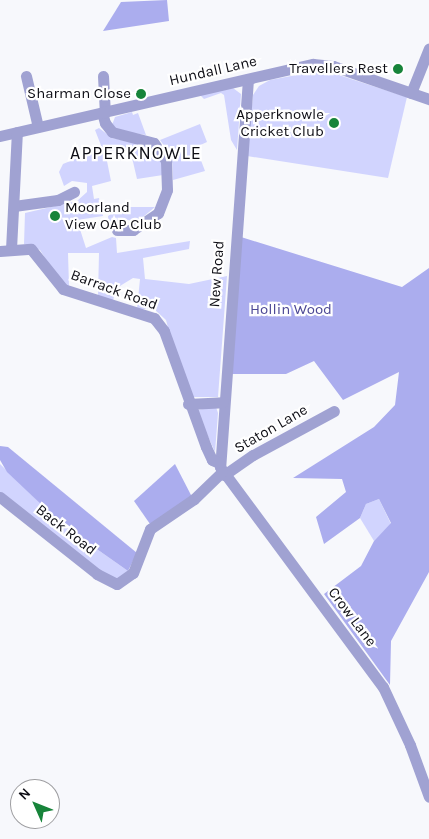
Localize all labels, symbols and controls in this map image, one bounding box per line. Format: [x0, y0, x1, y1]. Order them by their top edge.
street label: Hundall Lane [167, 52, 259, 90]
place label: Travellers Rest [289, 60, 388, 78]
marker: Travellers Rest [392, 63, 404, 75]
place label: Sharman Close [27, 85, 131, 103]
marker: Sharman Close [135, 88, 147, 100]
place label: Apperknowle Cricket Club [236, 105, 324, 140]
marker: Apperknowle Cricket Club [328, 117, 340, 129]
district label: APPERKNOWLE [69, 142, 203, 164]
place label: Moorland View OAP Club [65, 198, 162, 233]
marker: Moorland View OAP Club [49, 210, 61, 222]
street label: New Road [206, 240, 228, 308]
street label: Barrack Road [68, 266, 160, 314]
park label: Hollin Wood [250, 301, 332, 319]
street label: Staton Lane [231, 401, 311, 457]
street label: Back Road [32, 501, 100, 559]
street label: Crow Lane [324, 584, 380, 650]
north arrow [10, 779, 60, 829]
text: N [15, 784, 34, 803]

